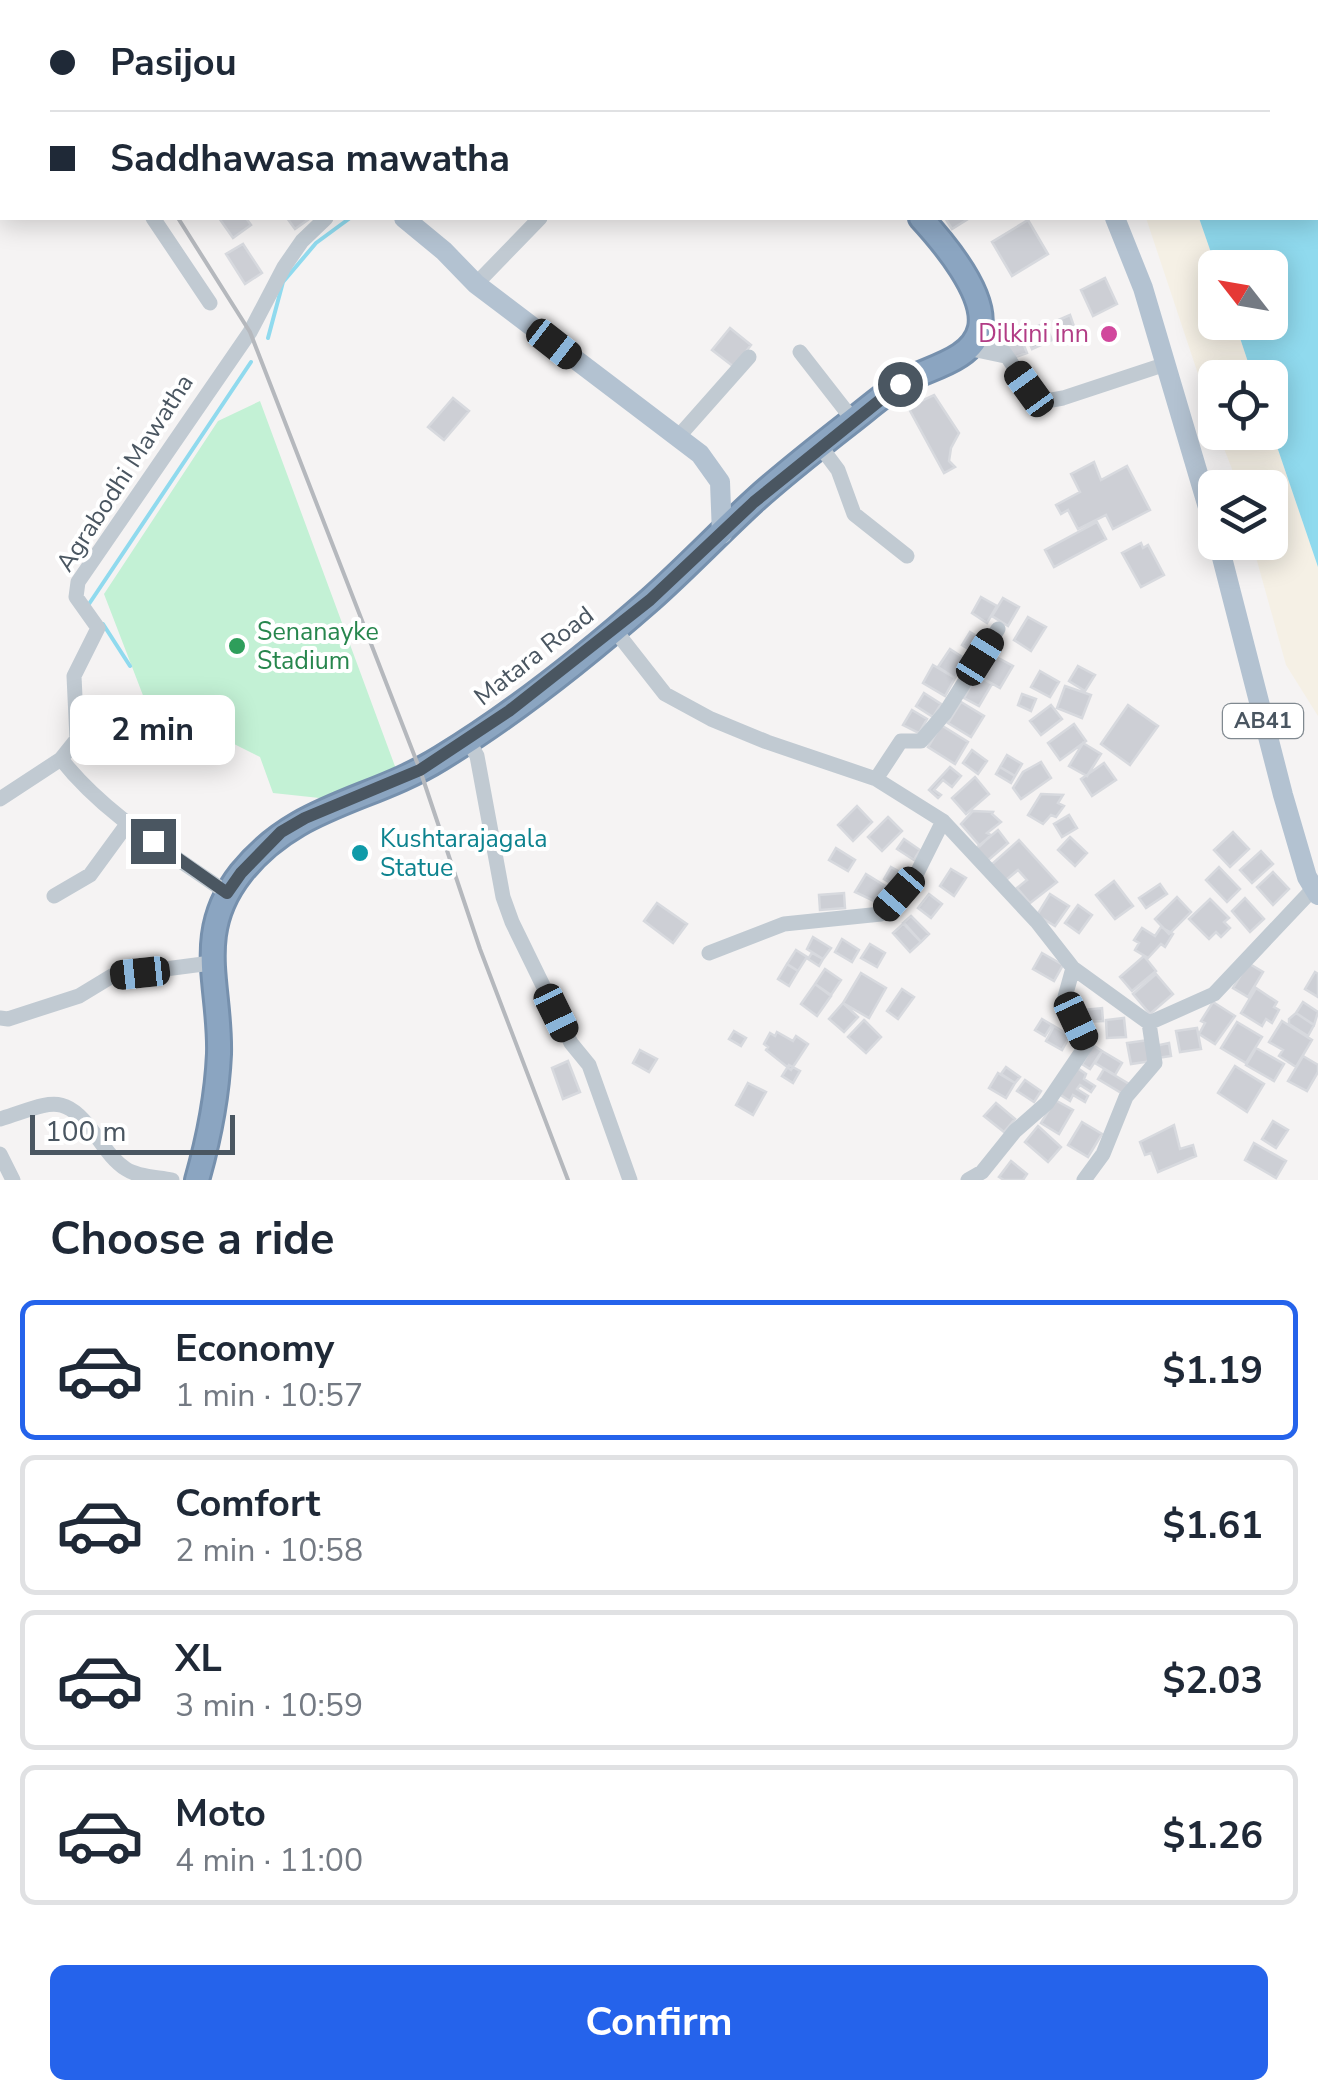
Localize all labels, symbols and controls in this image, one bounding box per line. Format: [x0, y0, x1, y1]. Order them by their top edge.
text: Pasijou [110, 37, 237, 88]
text: Saddhawasa mawatha [110, 133, 510, 184]
north arrow [1198, 250, 1288, 340]
map controls [1198, 250, 1288, 560]
car [521, 314, 587, 374]
place label: Dilkini inn [978, 317, 1089, 351]
marker: Dilkini inn [1098, 323, 1120, 345]
car [999, 356, 1059, 422]
button: locate [1198, 360, 1288, 450]
route start [878, 362, 923, 407]
street label: Agrabodhi Mawatha [48, 368, 202, 578]
button: layers [1198, 470, 1288, 560]
street label: Matara Road [467, 598, 601, 714]
place label: Senanayke Stadium [257, 615, 379, 678]
car [951, 624, 1009, 690]
marker: Senanayke Stadium [226, 635, 248, 657]
callout: 2 min [70, 696, 236, 766]
road number: AB41 [1223, 704, 1303, 738]
text: 2 min [111, 708, 194, 751]
route end [131, 819, 176, 864]
place label: Kushtarajagala Statue [380, 822, 547, 885]
marker: Kushtarajagala Statue [349, 842, 371, 864]
car [868, 862, 930, 926]
car [109, 955, 171, 991]
car [529, 979, 583, 1047]
car [1050, 987, 1102, 1055]
scale bar [30, 1110, 235, 1154]
text: 100 m [45, 1113, 127, 1151]
text: Choose a ride [50, 1209, 335, 1270]
text: Economy [175, 1323, 334, 1374]
icon: car [55, 1325, 145, 1415]
text: $1.19 [1162, 1345, 1263, 1396]
text: 1 min · 10:57 [175, 1374, 363, 1417]
text: Comfort [175, 1478, 320, 1529]
icon: car [55, 1480, 145, 1570]
text: $1.61 [1162, 1500, 1263, 1551]
text: 2 min · 10:58 [175, 1529, 363, 1572]
text: XL [175, 1633, 222, 1684]
icon: car [55, 1635, 145, 1725]
text: $2.03 [1162, 1655, 1263, 1706]
text: 3 min · 10:59 [175, 1684, 363, 1727]
text: Moto [175, 1788, 266, 1839]
icon: car [55, 1790, 145, 1880]
text: $1.26 [1162, 1810, 1263, 1861]
text: 4 min · 11:00 [175, 1839, 363, 1882]
button: Confirm [50, 1965, 1268, 2080]

